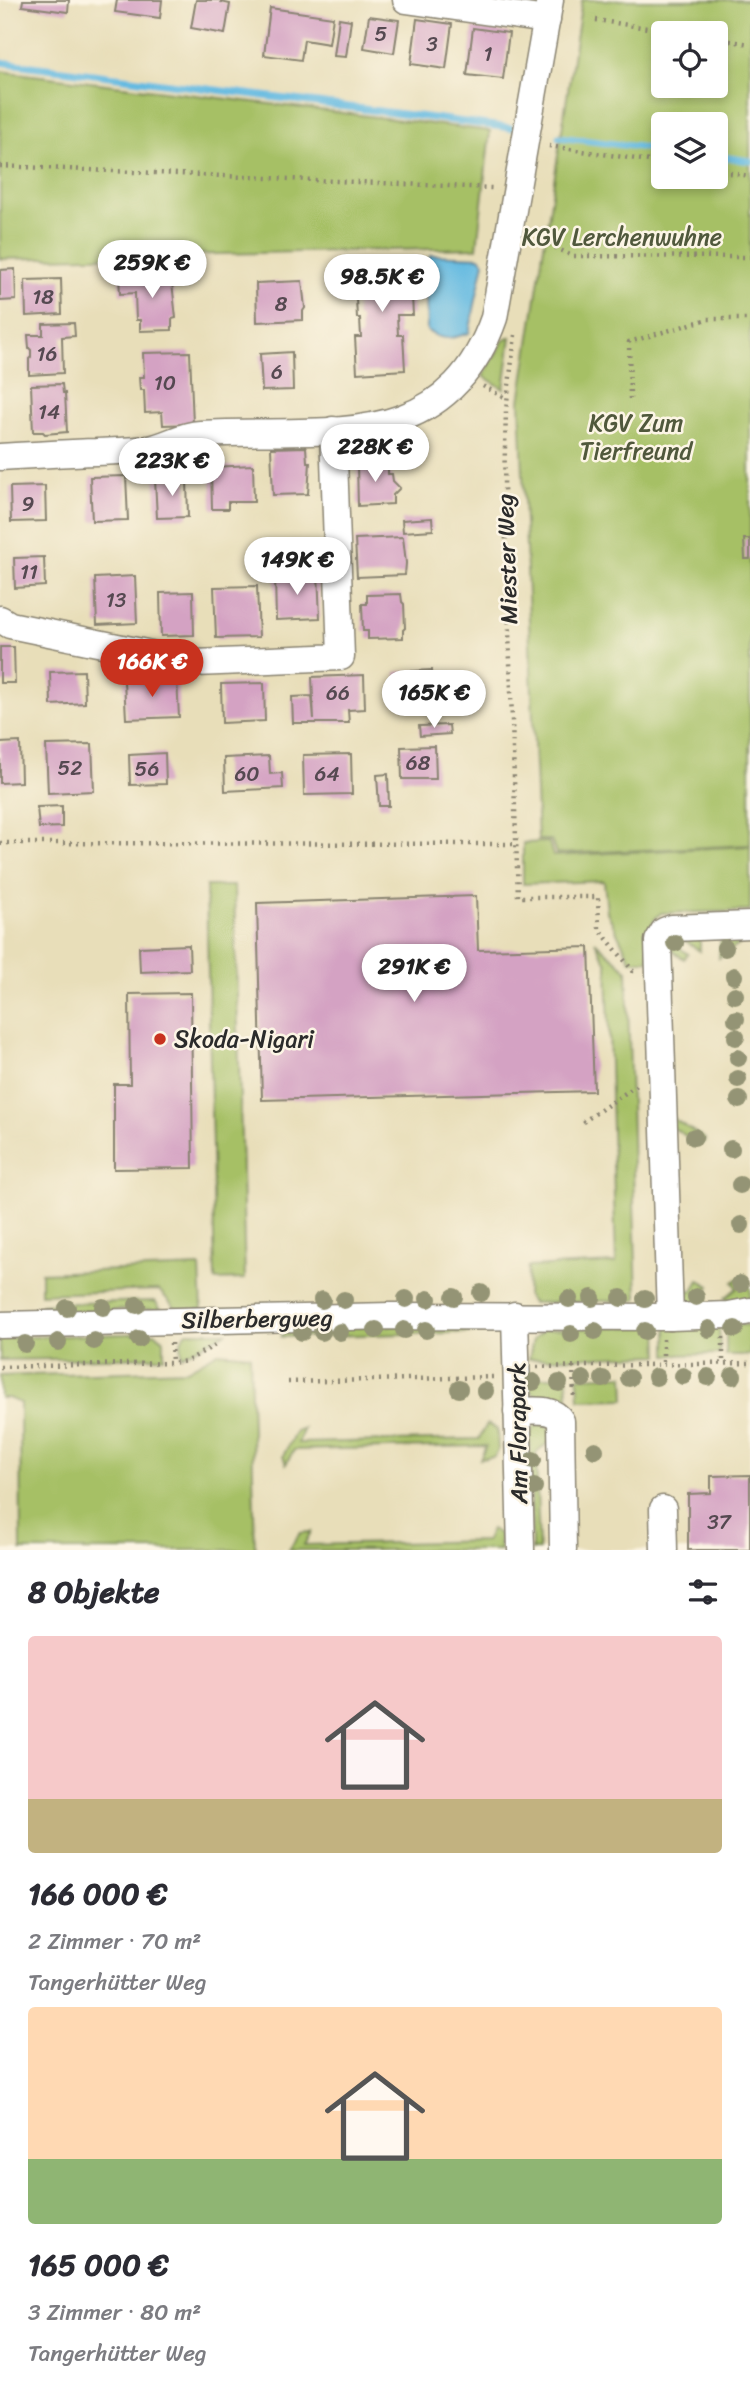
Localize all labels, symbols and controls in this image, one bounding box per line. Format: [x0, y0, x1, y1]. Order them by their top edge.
house number: 5 [375, 15, 388, 53]
map controls [651, 21, 728, 189]
button: locate [651, 21, 728, 98]
house number: 3 [426, 25, 438, 63]
house number: 1 [483, 35, 493, 73]
button: layers [651, 112, 728, 189]
park label: KGV Lerchenwuhne [522, 216, 722, 258]
pin: 259K € [95, 240, 209, 300]
text: 259K € [114, 242, 190, 283]
pin: 98.5K € [317, 254, 447, 314]
text: 98.5K € [340, 256, 424, 297]
house number: 18 [32, 278, 54, 316]
house number: 8 [275, 285, 288, 323]
house number: 16 [37, 335, 57, 373]
house number: 6 [271, 353, 283, 391]
house number: 10 [154, 364, 176, 402]
house number: 14 [38, 393, 60, 431]
park label: KGV Zum Tierfreund [580, 402, 694, 472]
pin: 228K € [318, 424, 432, 484]
text: 228K € [337, 426, 413, 467]
pin: 223K € [115, 438, 229, 498]
text: 223K € [135, 440, 209, 481]
house number: 9 [22, 485, 35, 523]
street label: Miester Weg [484, 493, 530, 625]
pin: 149K € [240, 538, 354, 597]
text: 149K € [260, 539, 334, 580]
house number: 11 [20, 553, 38, 591]
house number: 13 [106, 581, 127, 619]
pin: 166K € [95, 640, 209, 699]
text: 166K € [116, 641, 188, 682]
pin: 165K € [377, 670, 491, 730]
text: 165K € [398, 672, 470, 713]
house number: 66 [326, 674, 350, 712]
house number: 68 [406, 744, 431, 782]
house number: 52 [58, 749, 82, 787]
house number: 56 [135, 750, 159, 788]
house number: 60 [234, 755, 260, 793]
house number: 64 [314, 755, 340, 793]
pin: 291K € [357, 944, 471, 1004]
text: 291K € [378, 946, 450, 987]
place label: Skoda-Nigari [174, 1018, 315, 1060]
marker: Skoda-Nigari [152, 1031, 168, 1047]
street label: Silberbergweg [181, 1297, 333, 1341]
street label: Am Florapark [496, 1362, 540, 1505]
house number: 37 [707, 1503, 733, 1541]
text: 8 Objekte [28, 1565, 159, 1619]
icon: filters [684, 1573, 722, 1611]
icon: home [312, 1682, 438, 1808]
text: 166 000 € [28, 1867, 167, 1921]
text: 2 Zimmer · 70 m² [28, 1921, 201, 1962]
text: Tangerhütter Weg [28, 1962, 207, 2003]
icon: home [312, 2053, 438, 2179]
text: 165 000 € [28, 2238, 169, 2292]
text: 3 Zimmer · 80 m² [28, 2292, 201, 2333]
text: Tangerhütter Weg [28, 2333, 207, 2374]

